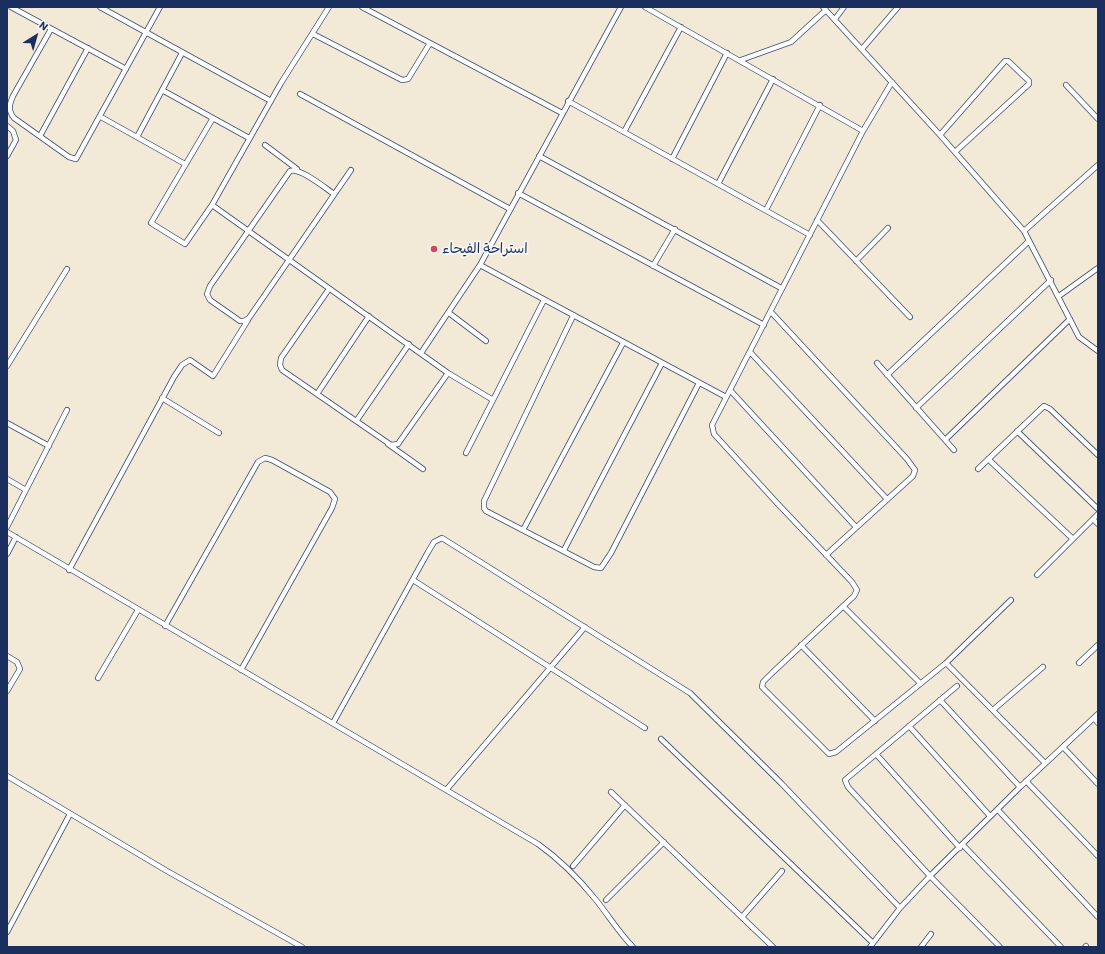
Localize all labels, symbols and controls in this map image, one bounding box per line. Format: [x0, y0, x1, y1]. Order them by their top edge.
north arrow [16, 16, 56, 56]
text: N [37, 19, 50, 33]
place label: استراحة الفيحاء [442, 241, 528, 257]
marker: استراحة الفيحاء [429, 244, 439, 254]

